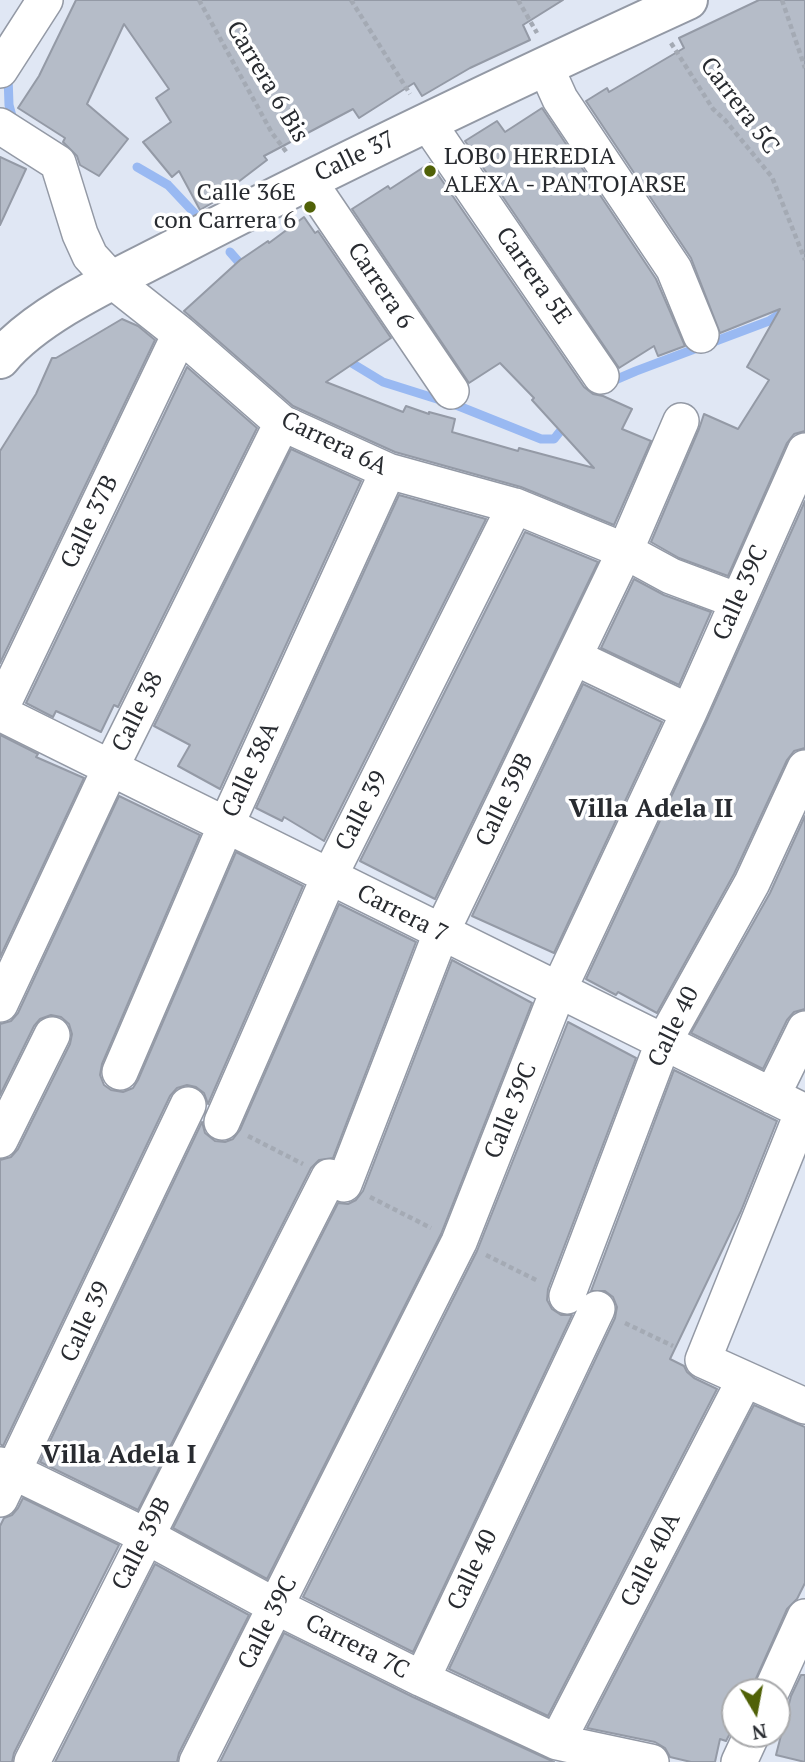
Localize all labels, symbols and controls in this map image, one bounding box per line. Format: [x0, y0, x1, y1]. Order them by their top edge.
street label: Carrera 6 Bis [220, 16, 314, 148]
street label: Carrera 5C [693, 52, 785, 160]
street label: Calle 37 [310, 125, 400, 189]
place label: LOBO HEREDIA ALEXA - PANTOJARSE [444, 143, 687, 199]
marker: LOBO HEREDIA ALEXA - PANTOJARSE [422, 163, 438, 179]
place label: Calle 36E con Carrera 6 [154, 179, 296, 235]
marker: Calle 36E con Carrera 6 [302, 199, 318, 215]
street label: Carrera 5E [489, 222, 577, 330]
street label: Carrera 6 [341, 237, 419, 335]
street label: Carrera 6A [276, 406, 392, 482]
street label: Calle 37B [55, 471, 125, 573]
street label: Calle 39C [707, 541, 775, 645]
street label: Calle 38 [106, 667, 170, 757]
street label: Calle 38A [216, 718, 286, 822]
street label: Calle 39B [470, 749, 540, 851]
street label: Calle 39 [330, 766, 394, 856]
district label: Villa Adela II [569, 794, 733, 826]
street label: Carrera 7 [352, 879, 452, 949]
street label: Calle 40 [642, 982, 706, 1072]
street label: Calle 39C [479, 1059, 543, 1163]
street label: Calle 39 [55, 1277, 117, 1367]
district label: Villa Adela I [42, 1440, 196, 1472]
street label: Calle 39B [106, 1493, 178, 1595]
street label: Calle 40A [615, 1508, 687, 1612]
street label: Calle 40 [442, 1525, 504, 1615]
street label: Calle 39C [232, 1571, 304, 1675]
street label: Carrera 7C [300, 1609, 414, 1685]
north arrow [721, 1678, 791, 1748]
text: N [750, 1719, 769, 1746]

